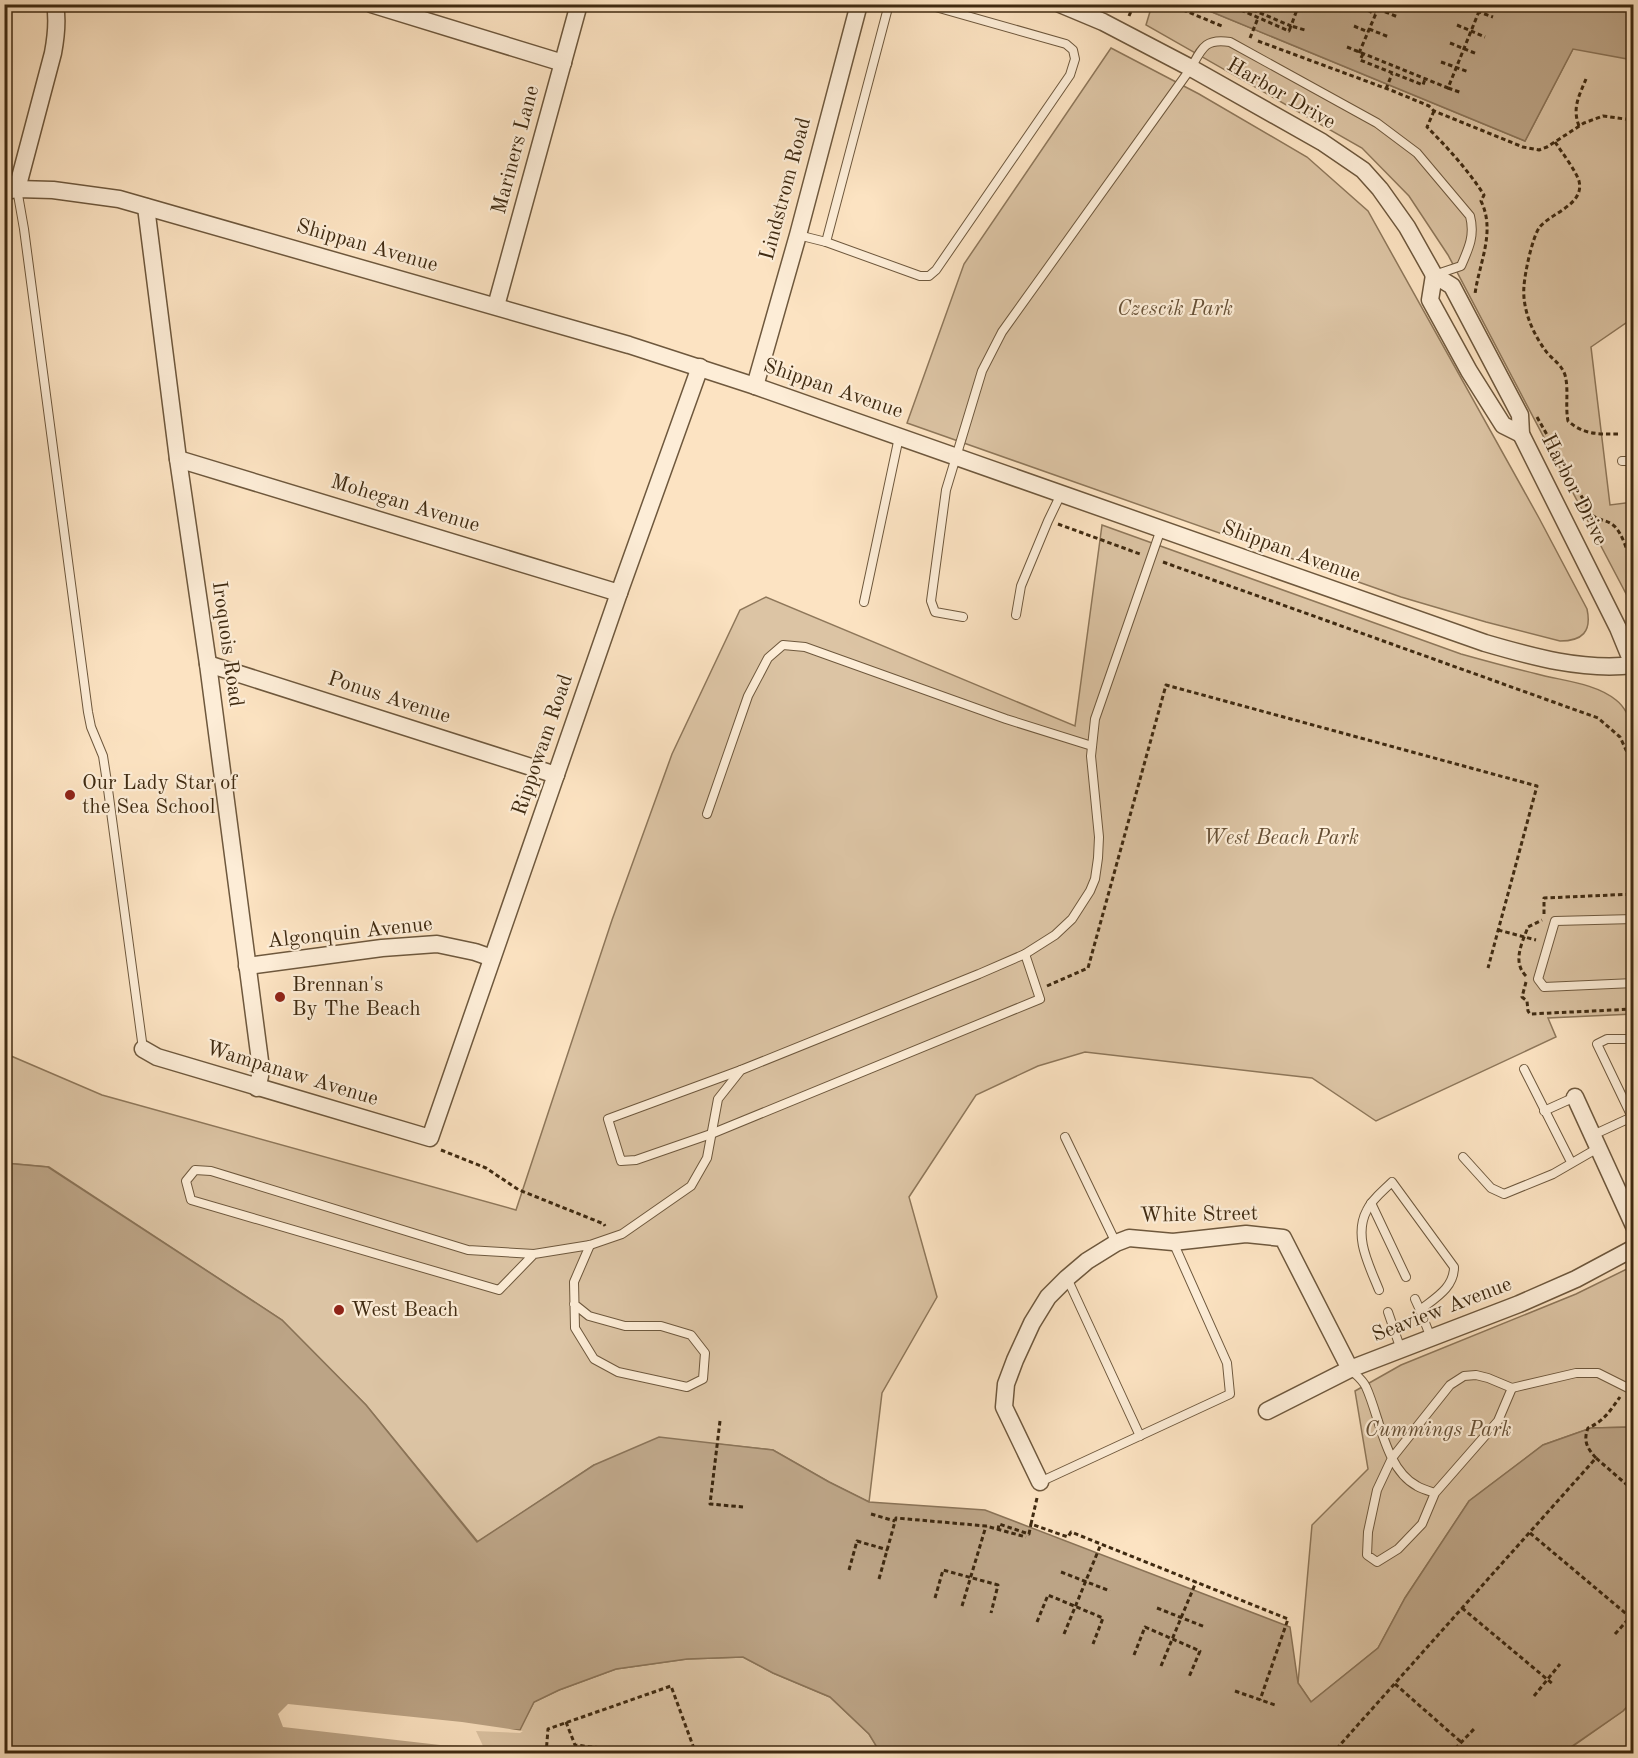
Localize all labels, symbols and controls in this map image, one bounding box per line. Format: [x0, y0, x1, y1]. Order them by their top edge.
street label: Harbor Drive [1223, 54, 1339, 134]
street label: Mariners Lane [489, 83, 543, 217]
street label: Lindstrom Road [757, 115, 815, 263]
street label: Shippan Avenue [294, 216, 440, 276]
park label: Czescik Park [1117, 299, 1233, 320]
street label: Shippan Avenue [760, 355, 906, 423]
street label: Harbor Drive [1537, 431, 1611, 549]
street label: Mohegan Avenue [328, 471, 482, 537]
street label: Shippan Avenue [1219, 517, 1363, 587]
street label: Iroquois Road [208, 580, 246, 708]
street label: Ponus Avenue [325, 668, 453, 728]
street label: Rippowam Road [509, 672, 577, 818]
place label: Our Lady Star of the Sea School [82, 773, 238, 818]
marker: Our Lady Star of the Sea School [63, 788, 77, 802]
park label: West Beach Park [1203, 828, 1359, 849]
street label: Algonquin Avenue [266, 914, 434, 952]
place label: Brennan's By The Beach [292, 975, 421, 1020]
marker: Brennan's By The Beach [273, 990, 287, 1004]
street label: Wampanaw Avenue [203, 1038, 381, 1110]
street label: White Street [1140, 1203, 1258, 1227]
street label: Seaview Avenue [1369, 1274, 1515, 1346]
place label: West Beach [351, 1300, 459, 1321]
marker: West Beach [332, 1303, 346, 1317]
park label: Cummings Park [1364, 1420, 1512, 1441]

